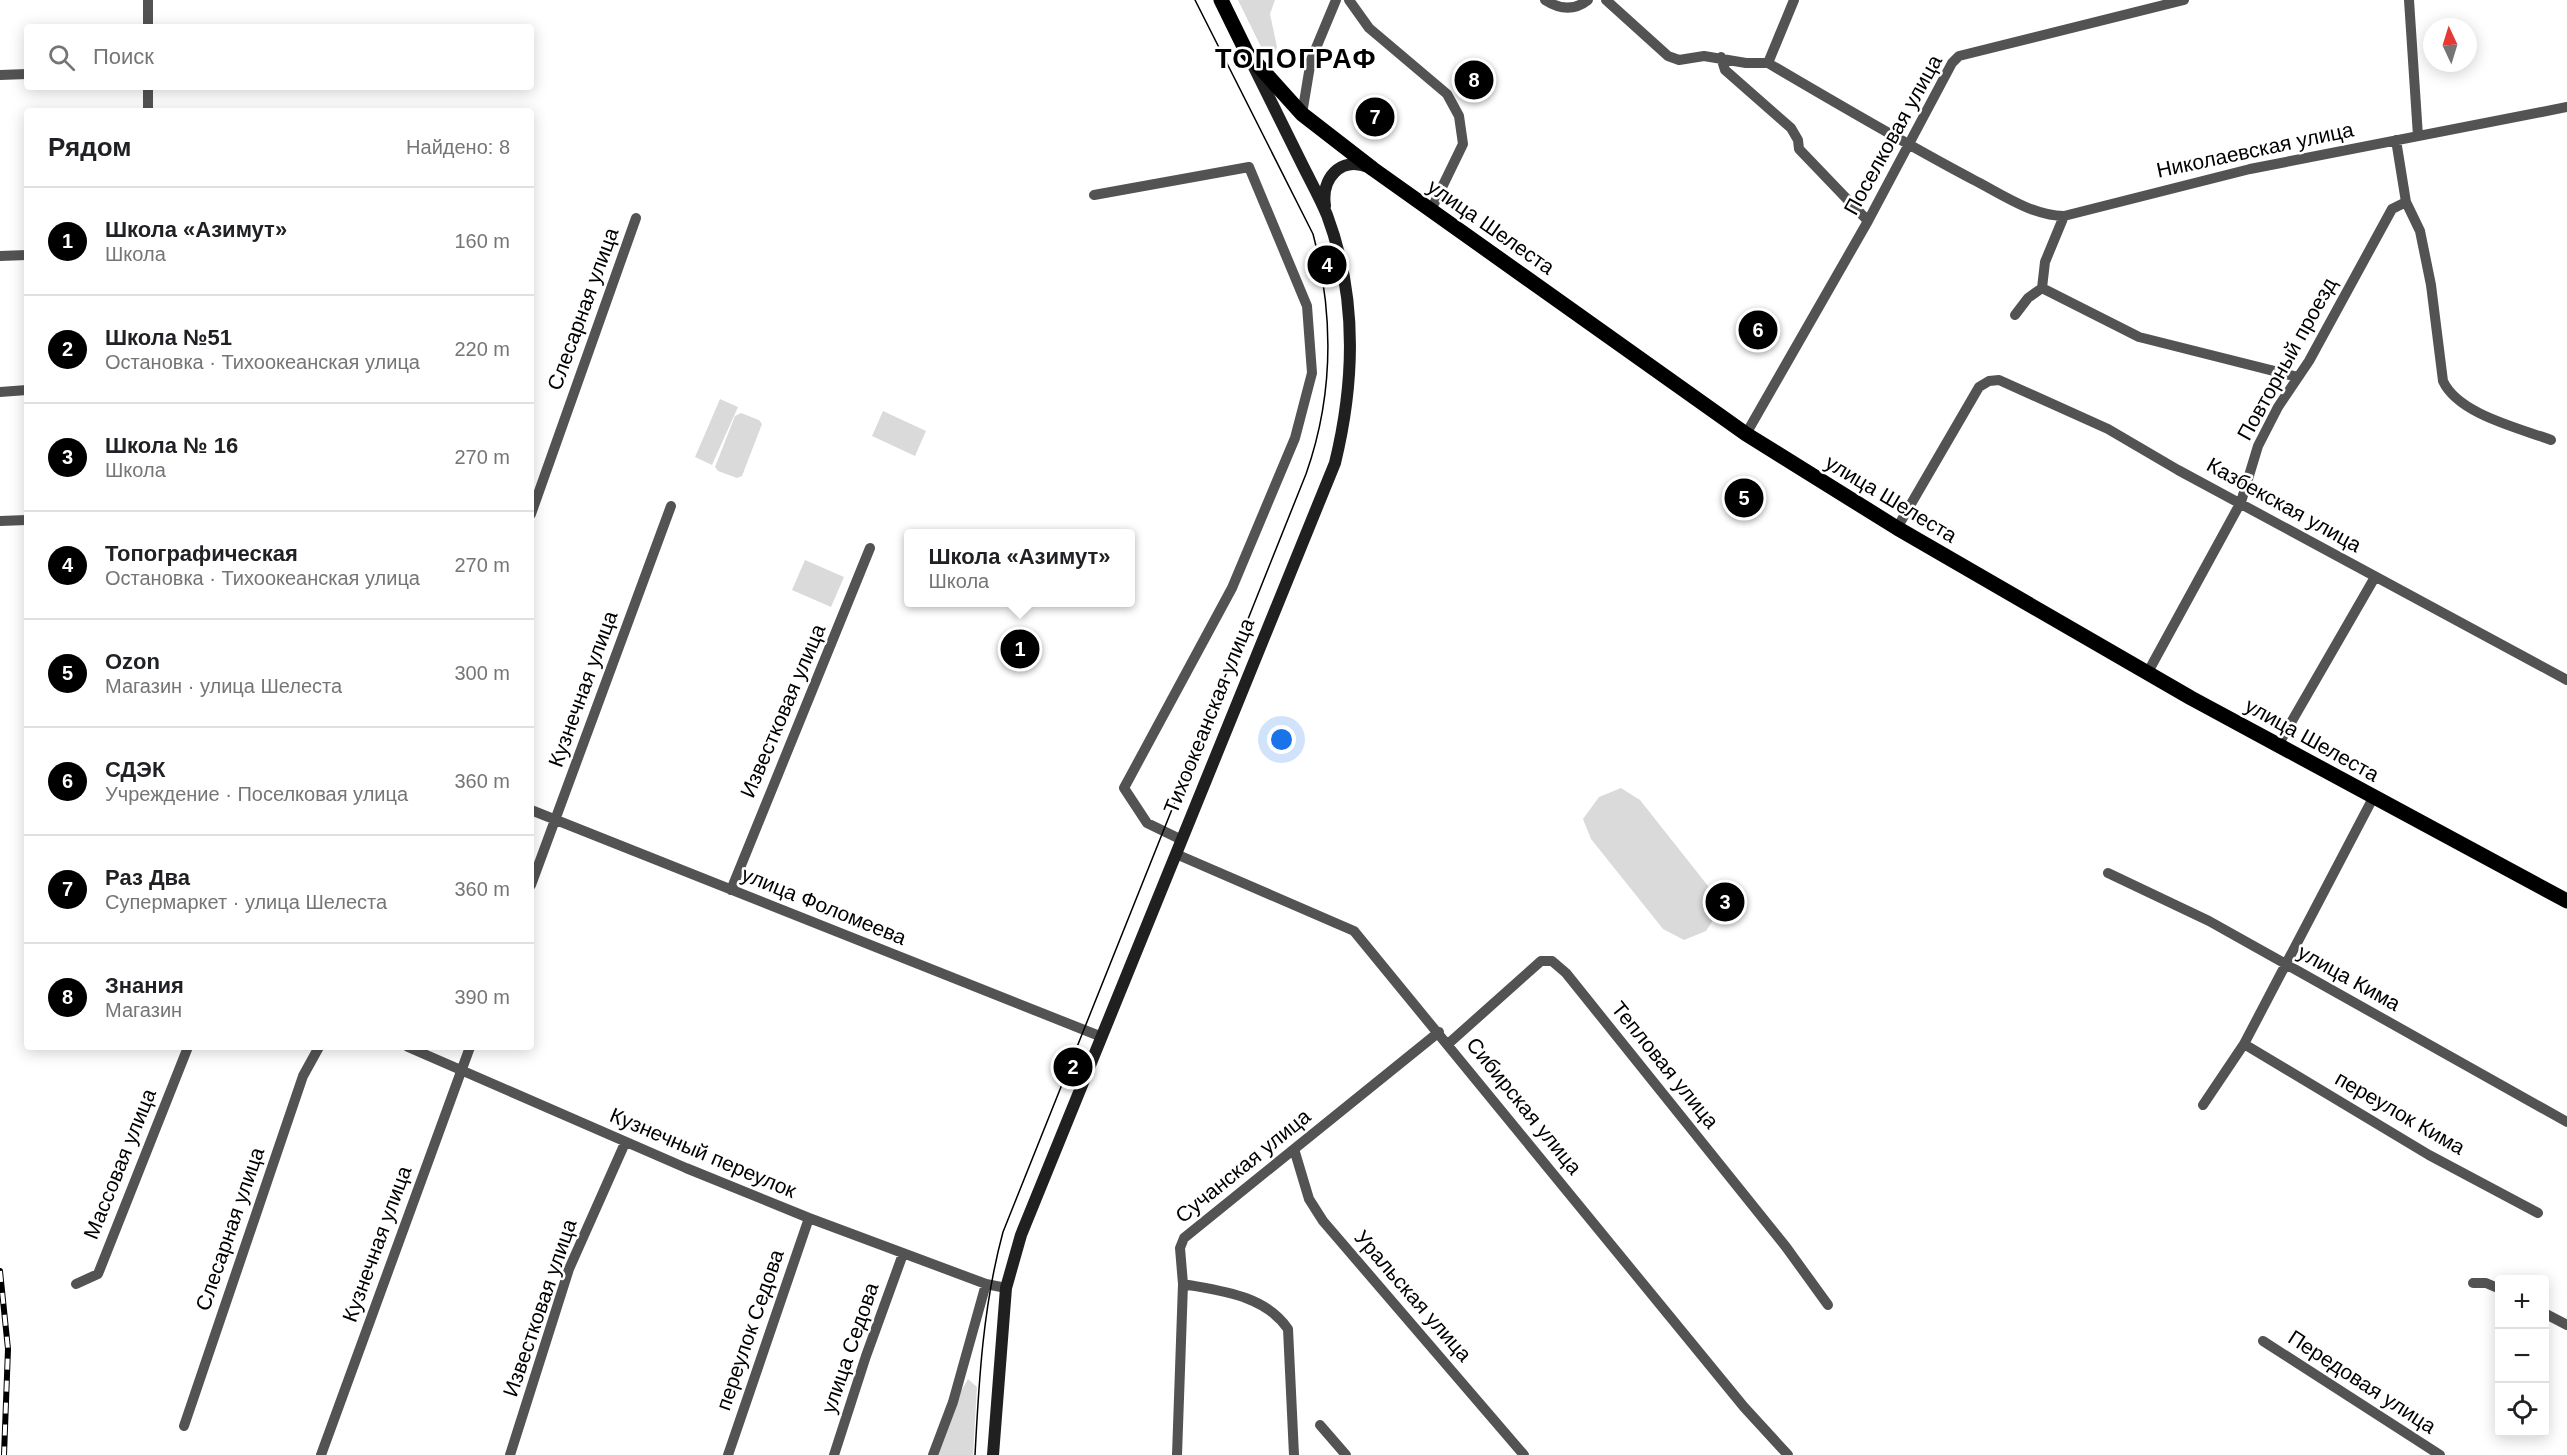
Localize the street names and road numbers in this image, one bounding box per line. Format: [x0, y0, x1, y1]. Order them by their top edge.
street label: Поселковая улица [1839, 51, 1946, 219]
street label: Николаевская улица [2154, 117, 2356, 182]
street label: улица Шелеста [1424, 174, 1559, 279]
street label: Слесарная улица [542, 224, 623, 393]
street label: Повторный проезд [2232, 274, 2341, 444]
street label: улица Шелеста [1821, 450, 1961, 547]
street label: Казбекская улица [2203, 453, 2366, 557]
street label: Кузнечная улица [544, 607, 622, 770]
street label: Тихоокеанская улица [1159, 615, 1258, 817]
street label: Известковая улица [736, 620, 830, 801]
street label: улица Шелеста [2241, 693, 2383, 786]
street label: улица Фоломеева [739, 862, 910, 949]
street label: улица Кима [2294, 940, 2405, 1015]
street label: Тепловая улица [1607, 997, 1724, 1133]
street label: Сибирская улица [1462, 1033, 1587, 1179]
street label: переулок Кима [2332, 1066, 2469, 1159]
street label: Массовая улица [79, 1085, 160, 1242]
street label: Кузнечный переулок [607, 1103, 800, 1202]
street label: Сучанская улица [1171, 1104, 1315, 1227]
street label: Слесарная улица [191, 1144, 268, 1314]
street label: Кузнечная улица [338, 1162, 416, 1325]
street label: Известковая улица [498, 1216, 581, 1400]
street label: Уральская улица [1350, 1226, 1477, 1366]
street label: переулок Седова [711, 1246, 788, 1413]
street label: улица Седова [816, 1279, 883, 1416]
street label: Передовая улица [2284, 1325, 2441, 1438]

